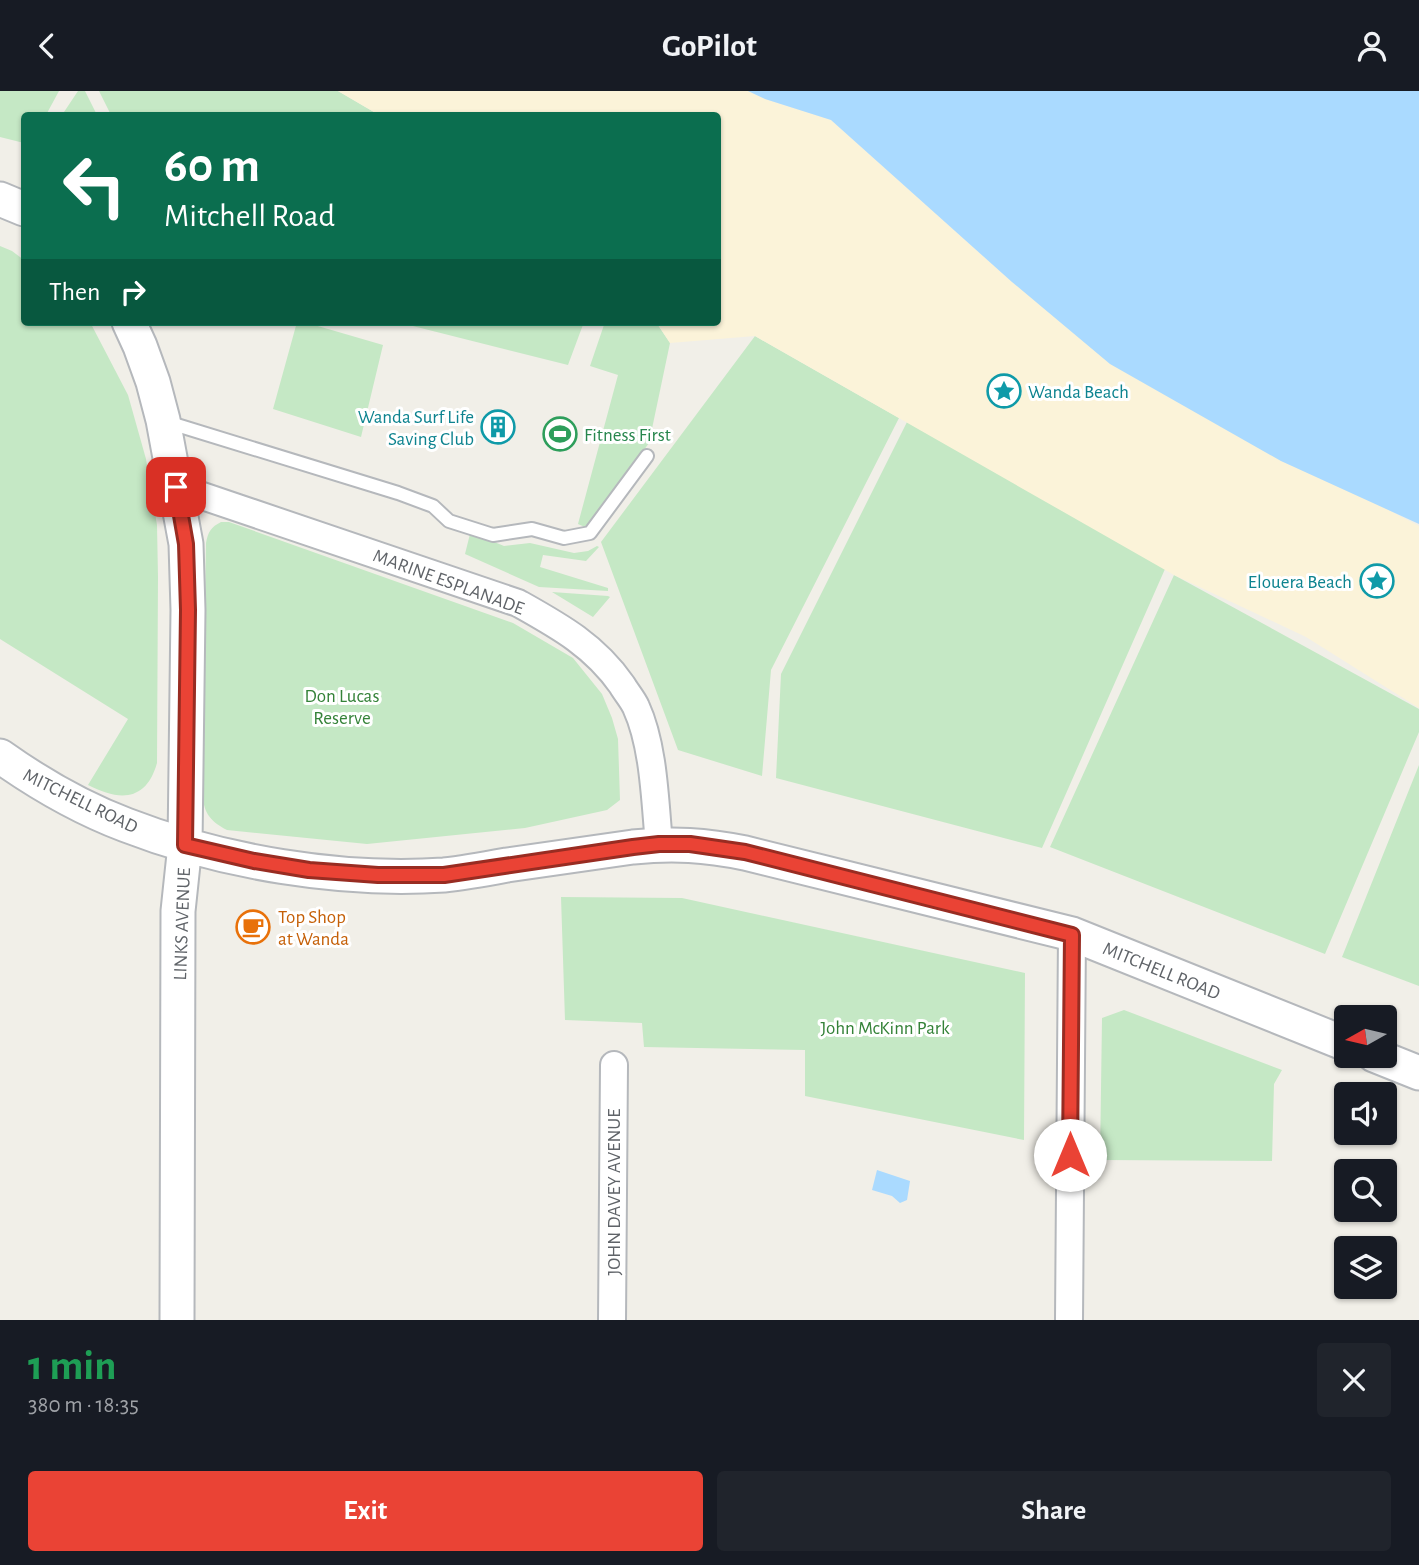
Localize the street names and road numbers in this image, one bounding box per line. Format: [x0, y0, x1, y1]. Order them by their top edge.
street label: MARINE ESPLANADE [370, 546, 527, 619]
street label: MITCHELL ROAD [20, 765, 141, 837]
street label: LINKS AVENUE [171, 867, 194, 981]
street label: MITCHELL ROAD [1100, 939, 1223, 1004]
street label: JOHN DAVEY AVENUE [605, 1109, 624, 1275]

